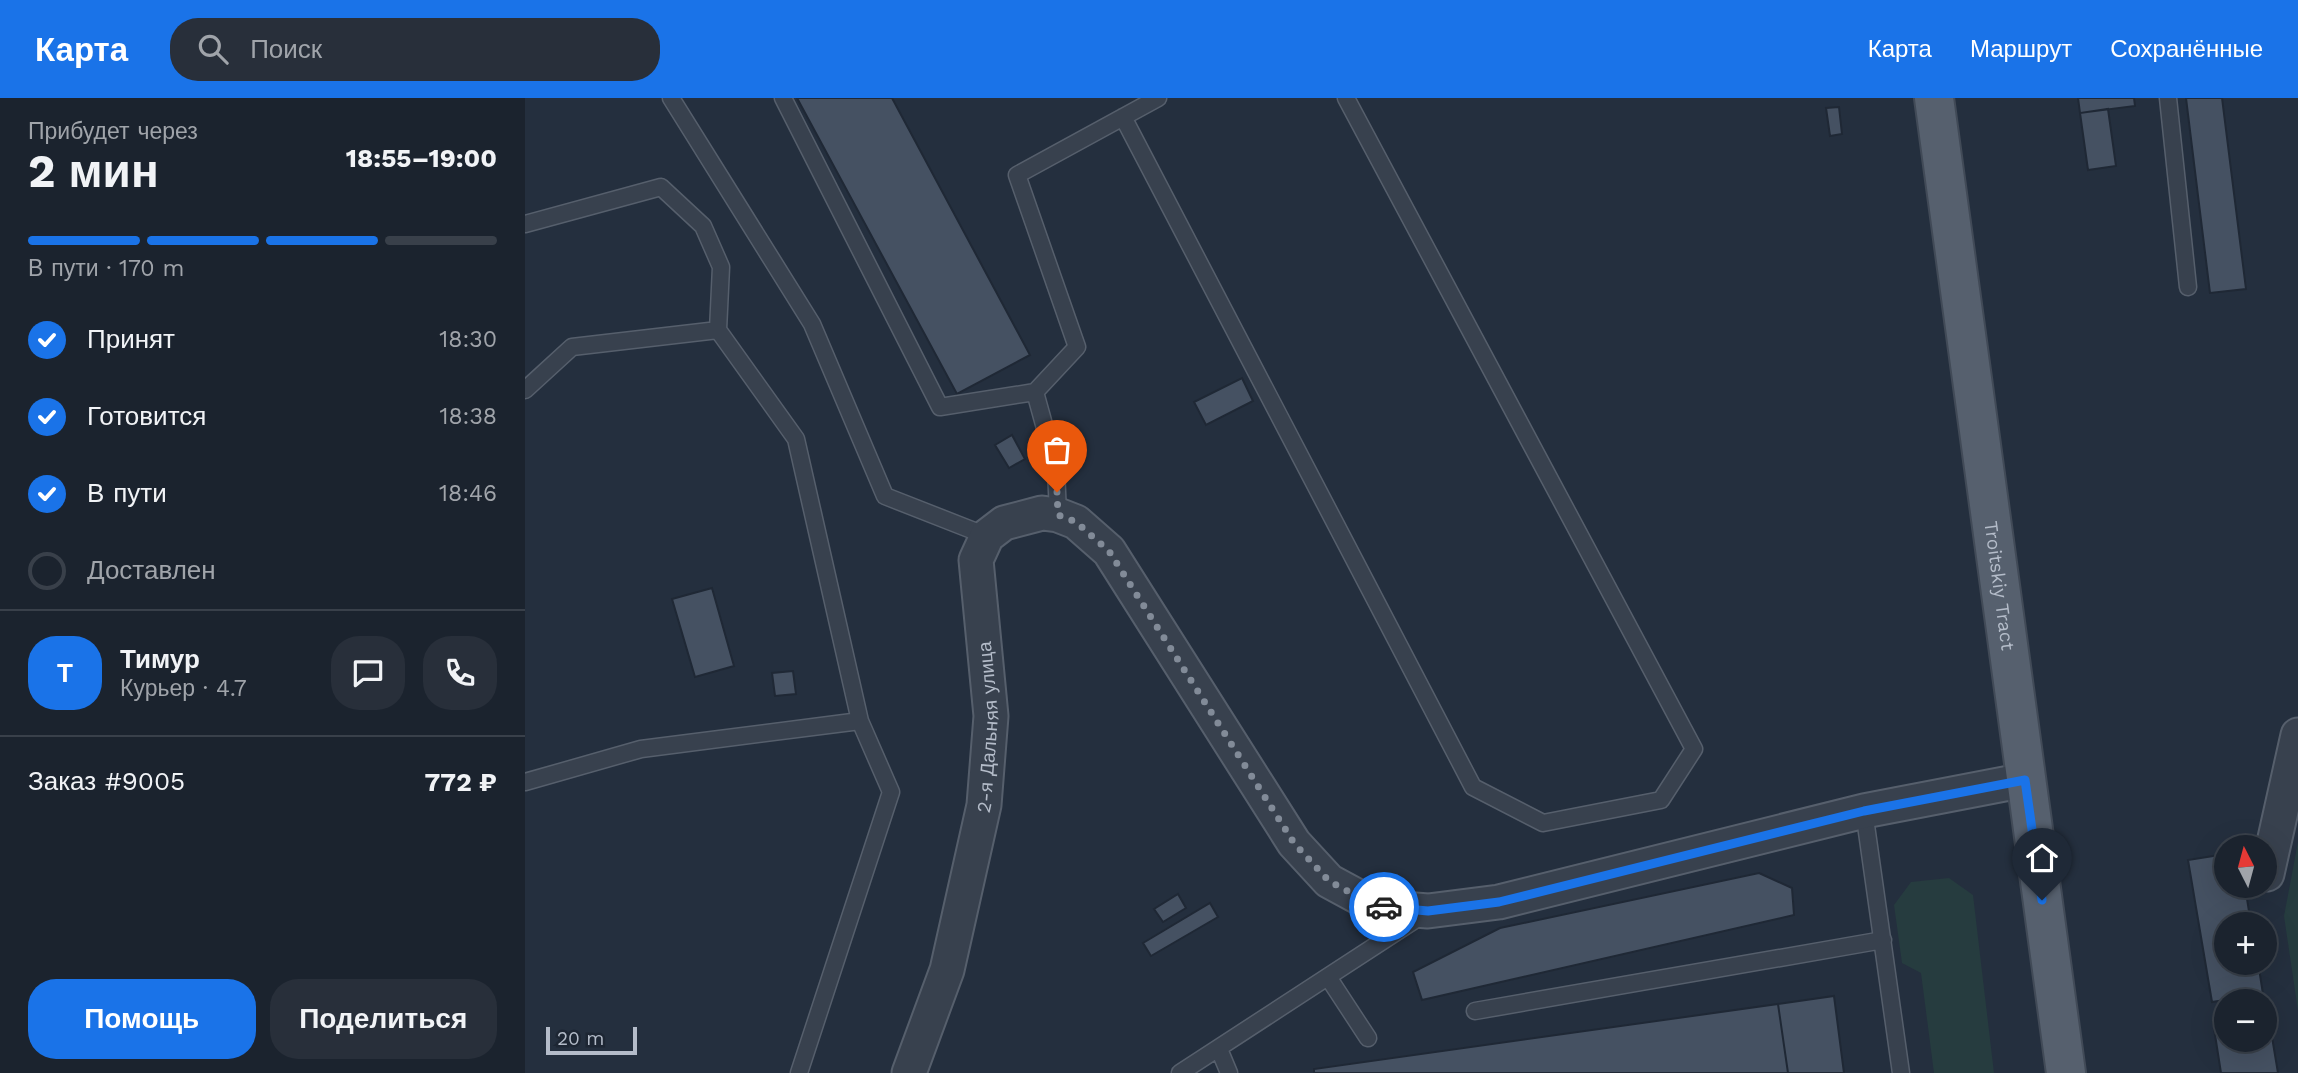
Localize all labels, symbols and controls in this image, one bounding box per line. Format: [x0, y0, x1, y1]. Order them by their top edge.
search box [170, 18, 660, 81]
text: Карта [35, 30, 128, 69]
icon: search [194, 30, 232, 68]
text: Поиск [250, 34, 322, 64]
text: Карта [1868, 35, 1932, 63]
text: Маршрут [1970, 35, 2072, 63]
text: Сохранённые [2110, 35, 2263, 63]
text: Прибудет через [28, 118, 198, 145]
text: 18:55–19:00 [346, 143, 497, 173]
text: 2 мин [28, 144, 159, 198]
text: В пути · 170 m [28, 255, 184, 282]
icon: check [28, 321, 66, 359]
text: Принят [87, 324, 175, 354]
text: 18:30 [439, 326, 497, 353]
icon: check [28, 398, 66, 436]
text: Готовится [87, 401, 206, 431]
text: 18:38 [439, 403, 497, 430]
pin [1027, 420, 1087, 492]
icon: bag [1038, 431, 1076, 469]
icon: check [28, 475, 66, 513]
text: В пути [87, 478, 167, 508]
text: 18:46 [439, 480, 497, 507]
street label: Troitskiy Tract [1979, 520, 2020, 652]
text: Доставлен [87, 555, 216, 585]
button: chat [331, 636, 405, 710]
button: phone [423, 636, 497, 710]
street label: 2-я Дальняя улица [972, 640, 1003, 815]
text: Тимур [120, 644, 200, 674]
text: Т [57, 658, 73, 688]
text: Курьер · 4.7 [120, 675, 247, 702]
text: Заказ #9005 [28, 766, 185, 796]
text: 772 ₽ [425, 767, 497, 797]
pin [2012, 828, 2072, 900]
north arrow [2214, 835, 2277, 898]
map controls [2214, 835, 2277, 1052]
icon: home [2023, 839, 2061, 877]
courier [1349, 872, 1419, 942]
icon: car [1365, 888, 1403, 926]
button: + [2214, 912, 2277, 975]
button: Помощь [28, 979, 256, 1059]
button: Поделиться [270, 979, 497, 1059]
button: − [2214, 989, 2277, 1052]
scale bar [546, 1024, 637, 1056]
text: 20 m [557, 1027, 604, 1050]

